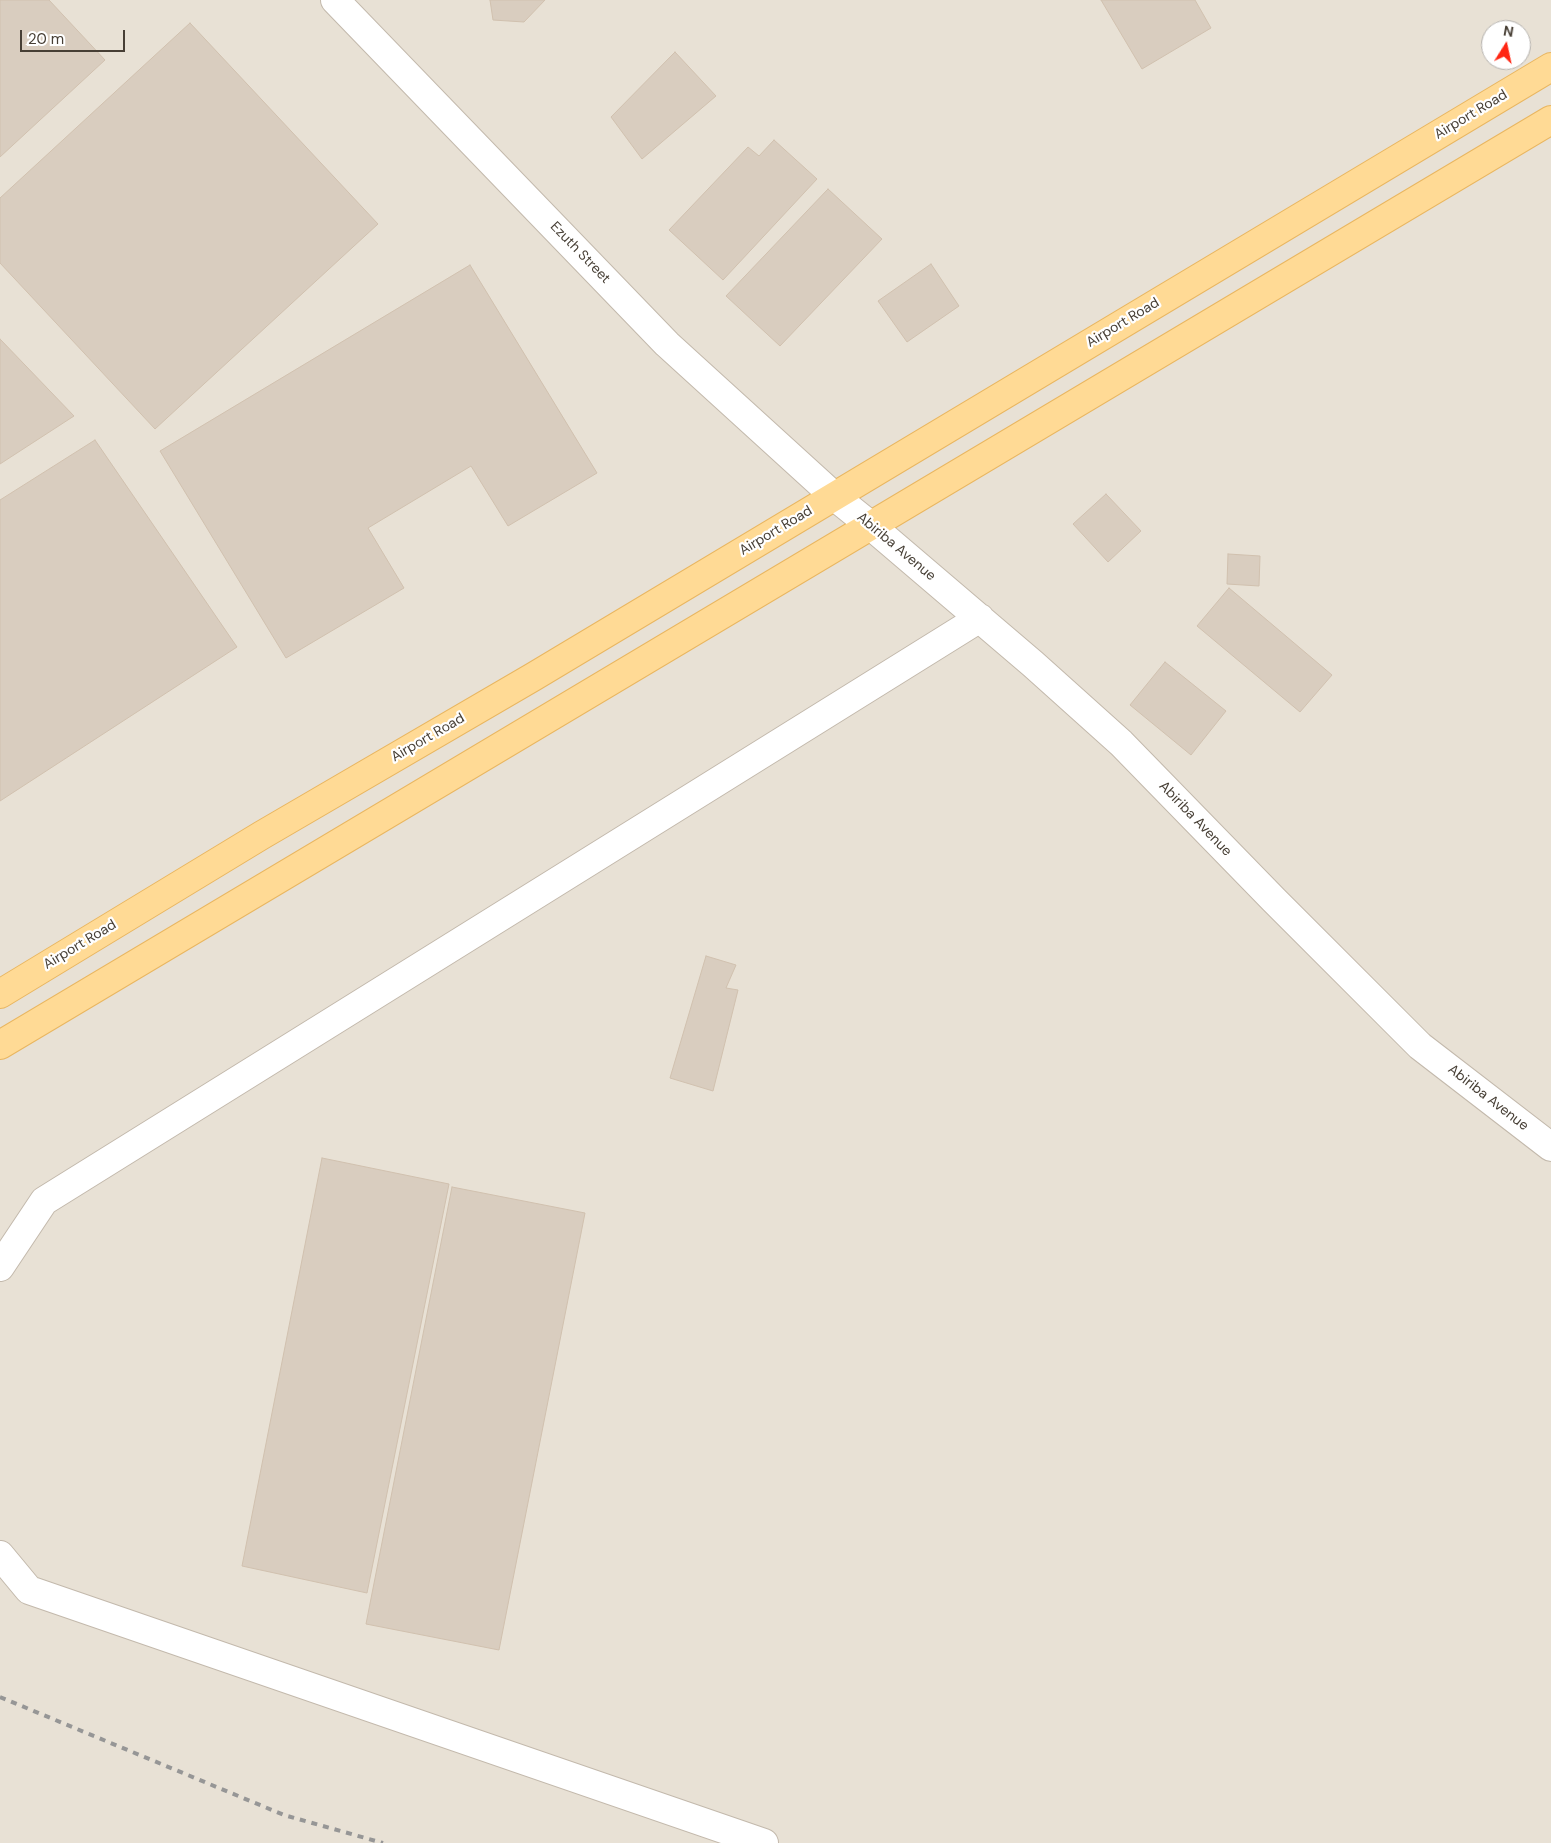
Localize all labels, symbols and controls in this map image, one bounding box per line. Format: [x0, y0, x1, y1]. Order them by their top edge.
scale bar [22, 20, 128, 52]
north arrow [1481, 20, 1531, 70]
text: N [1502, 21, 1515, 41]
text: 20 m [28, 29, 64, 49]
street label: Airport Road [1432, 87, 1510, 143]
street label: Ezuth Street [546, 219, 614, 287]
street label: Airport Road [1084, 295, 1162, 351]
street label: Airport Road [737, 503, 815, 559]
street label: Abiriba Avenue [853, 509, 939, 585]
street label: Airport Road [388, 710, 468, 766]
street label: Abiriba Avenue [1155, 778, 1235, 860]
street label: Airport Road [41, 917, 119, 973]
street label: Abiriba Avenue [1444, 1061, 1532, 1135]

